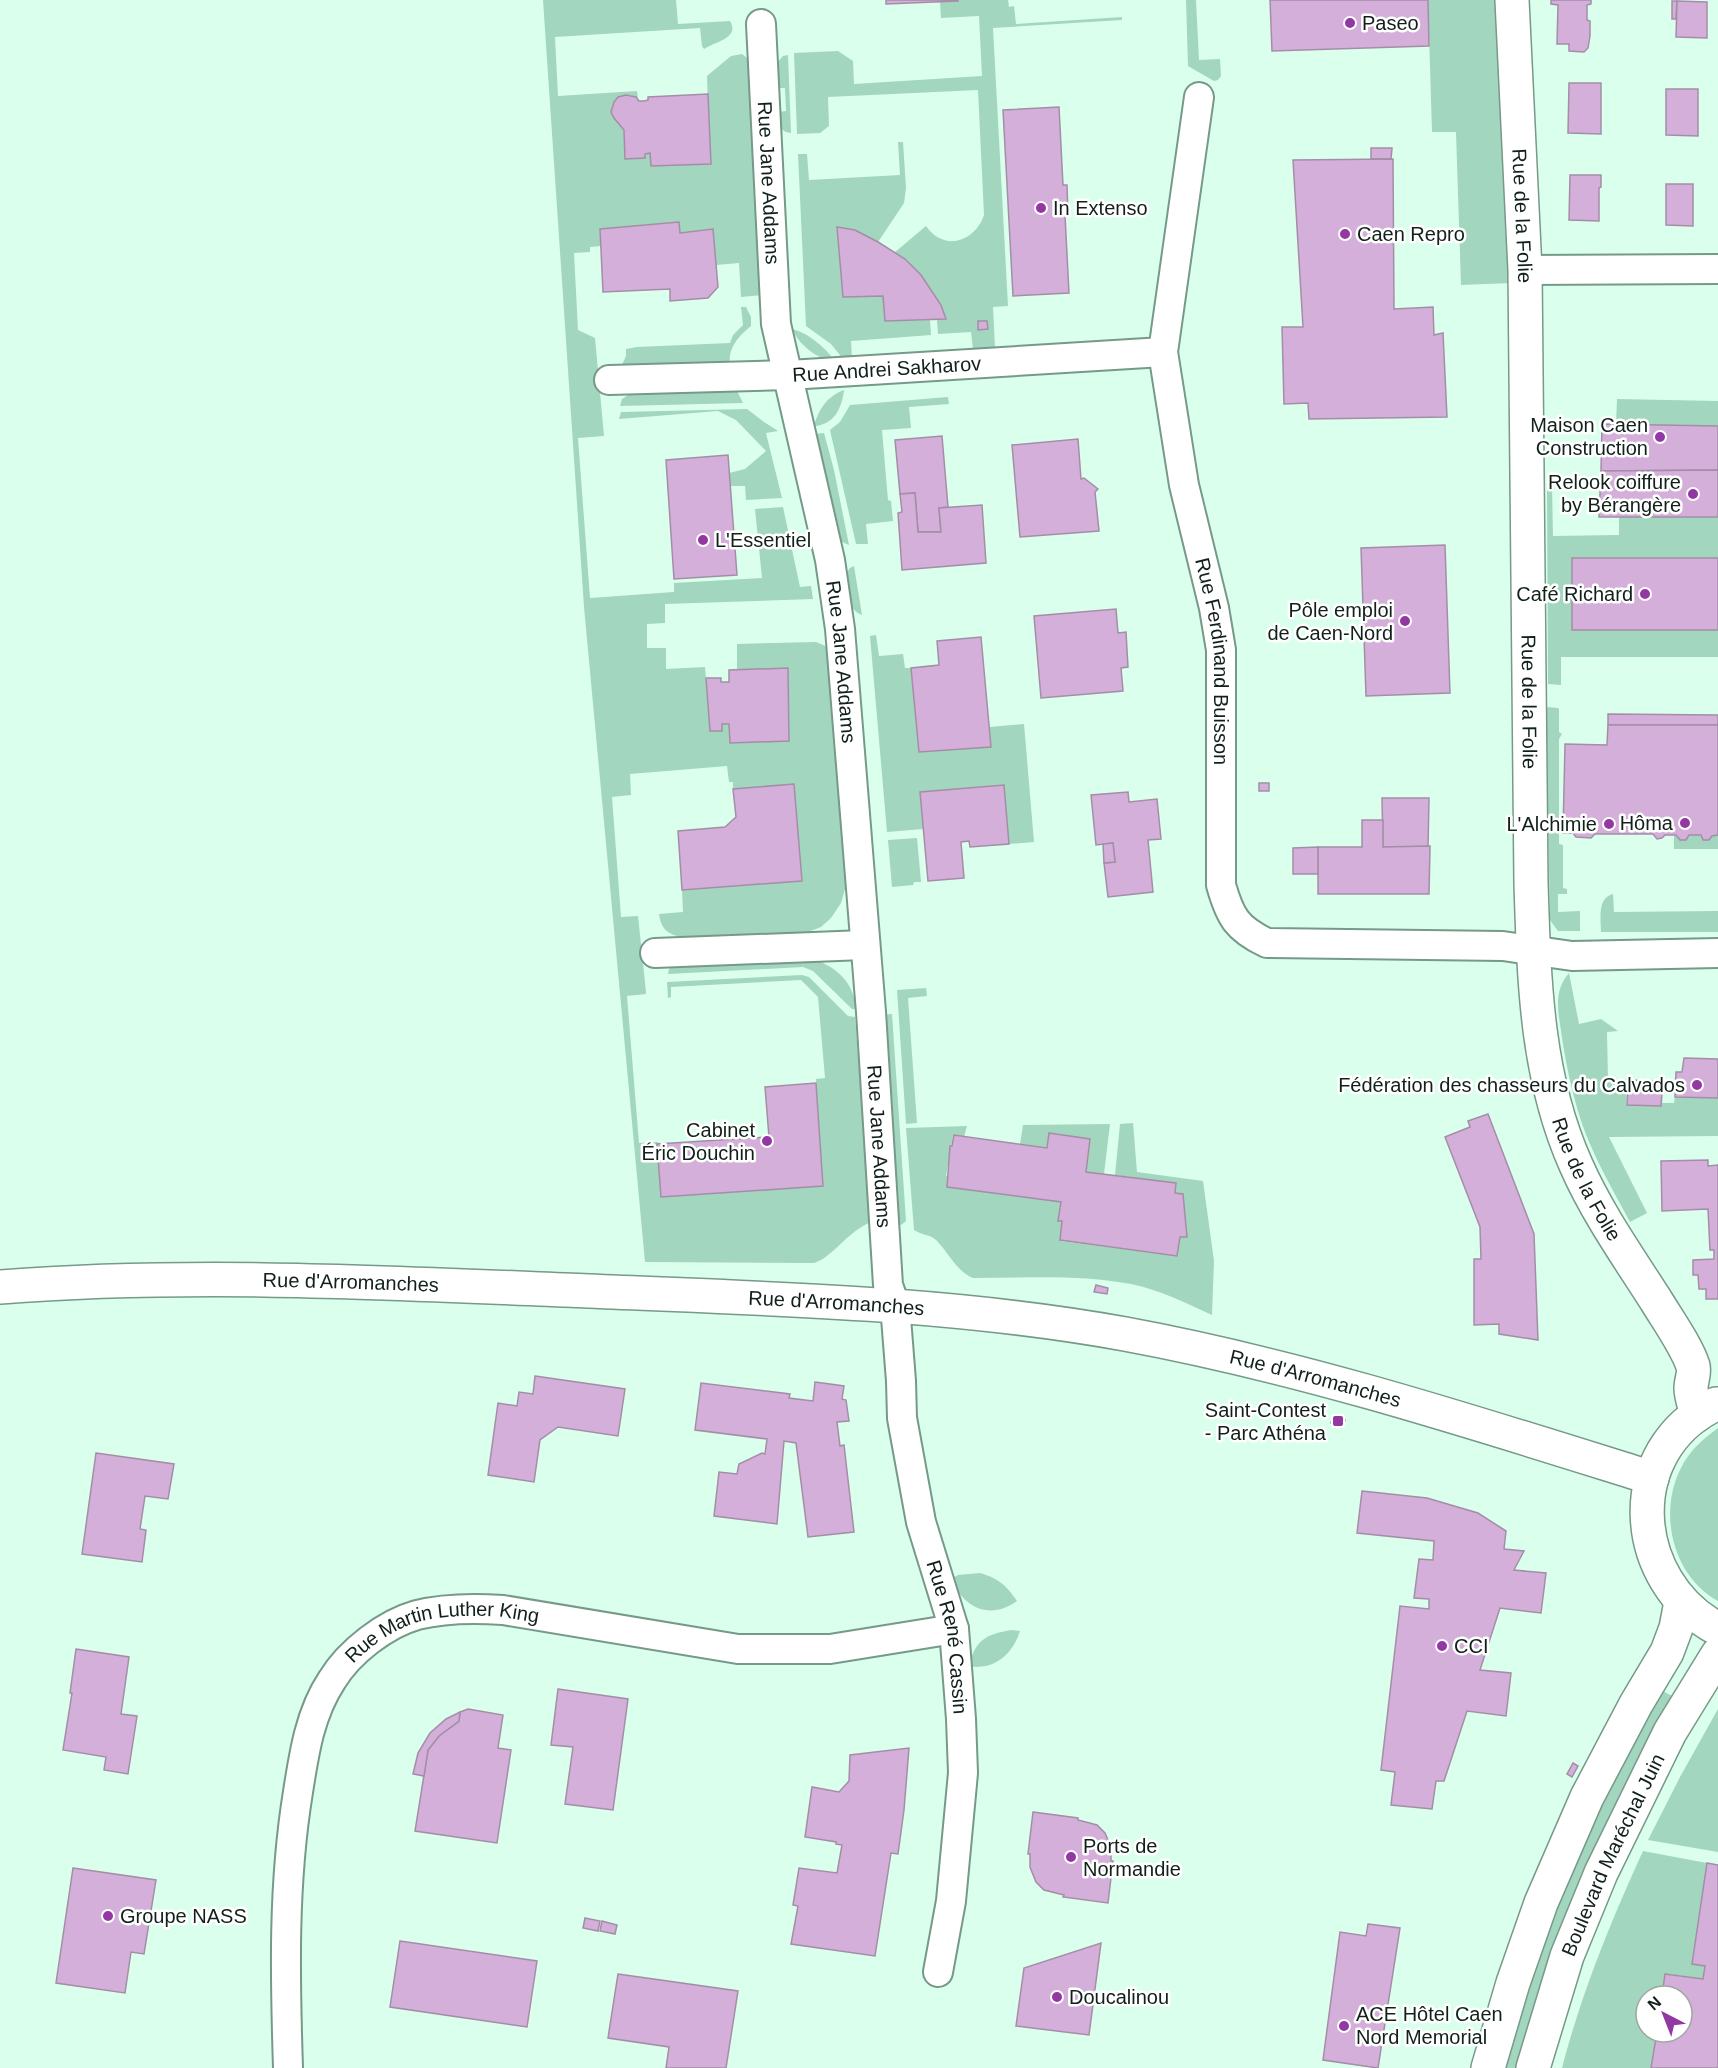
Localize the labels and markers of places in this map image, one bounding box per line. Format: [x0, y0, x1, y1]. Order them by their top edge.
place label: Paseo [1362, 12, 1419, 34]
marker: Paseo [1343, 16, 1357, 30]
place label: In Extenso [1053, 197, 1148, 219]
marker: In Extenso [1034, 201, 1048, 215]
place label: Caen Repro [1357, 223, 1465, 245]
marker: Caen Repro [1338, 227, 1352, 241]
place label: Maison Caen Construction [1530, 414, 1648, 459]
marker: Maison Caen Construction [1653, 430, 1667, 444]
place label: Relook coiffure by Bérangère [1548, 471, 1681, 516]
marker: Relook coiffure by Bérangère [1686, 487, 1700, 501]
place label: L'Essentiel [715, 529, 811, 551]
marker: L'Essentiel [696, 533, 710, 547]
place label: Café Richard [1516, 583, 1633, 605]
marker: Café Richard [1638, 587, 1652, 601]
place label: Pôle emploi de Caen-Nord [1267, 599, 1393, 644]
marker: Pôle emploi de Caen-Nord [1398, 614, 1412, 628]
place label: Hôma [1620, 812, 1674, 834]
place label: L'Alchimie [1506, 813, 1597, 835]
marker: Hôma [1678, 816, 1692, 830]
marker: L'Alchimie [1602, 817, 1616, 831]
place label: Fédération des chasseurs du Calvados [1338, 1074, 1685, 1096]
marker: Fédération des chasseurs du Calvados [1690, 1078, 1704, 1092]
place label: Cabinet Éric Douchin [642, 1119, 755, 1164]
marker: Cabinet Éric Douchin [760, 1134, 774, 1148]
place label: Saint-Contest - Parc Athéna [1205, 1399, 1327, 1444]
marker: Saint-Contest - Parc Athéna [1331, 1414, 1345, 1428]
place label: CCI [1454, 1635, 1488, 1657]
marker: CCI [1435, 1639, 1449, 1653]
place label: Ports de Normandie [1083, 1835, 1181, 1880]
marker: Ports de Normandie [1064, 1850, 1078, 1864]
place label: Groupe NASS [120, 1905, 247, 1927]
marker: Groupe NASS [101, 1909, 115, 1923]
place label: Doucalinou [1069, 1986, 1169, 2008]
marker: Doucalinou [1050, 1990, 1064, 2004]
place label: ACE Hôtel Caen Nord Memorial [1356, 2003, 1503, 2048]
marker: ACE Hôtel Caen Nord Memorial [1337, 2019, 1351, 2033]

